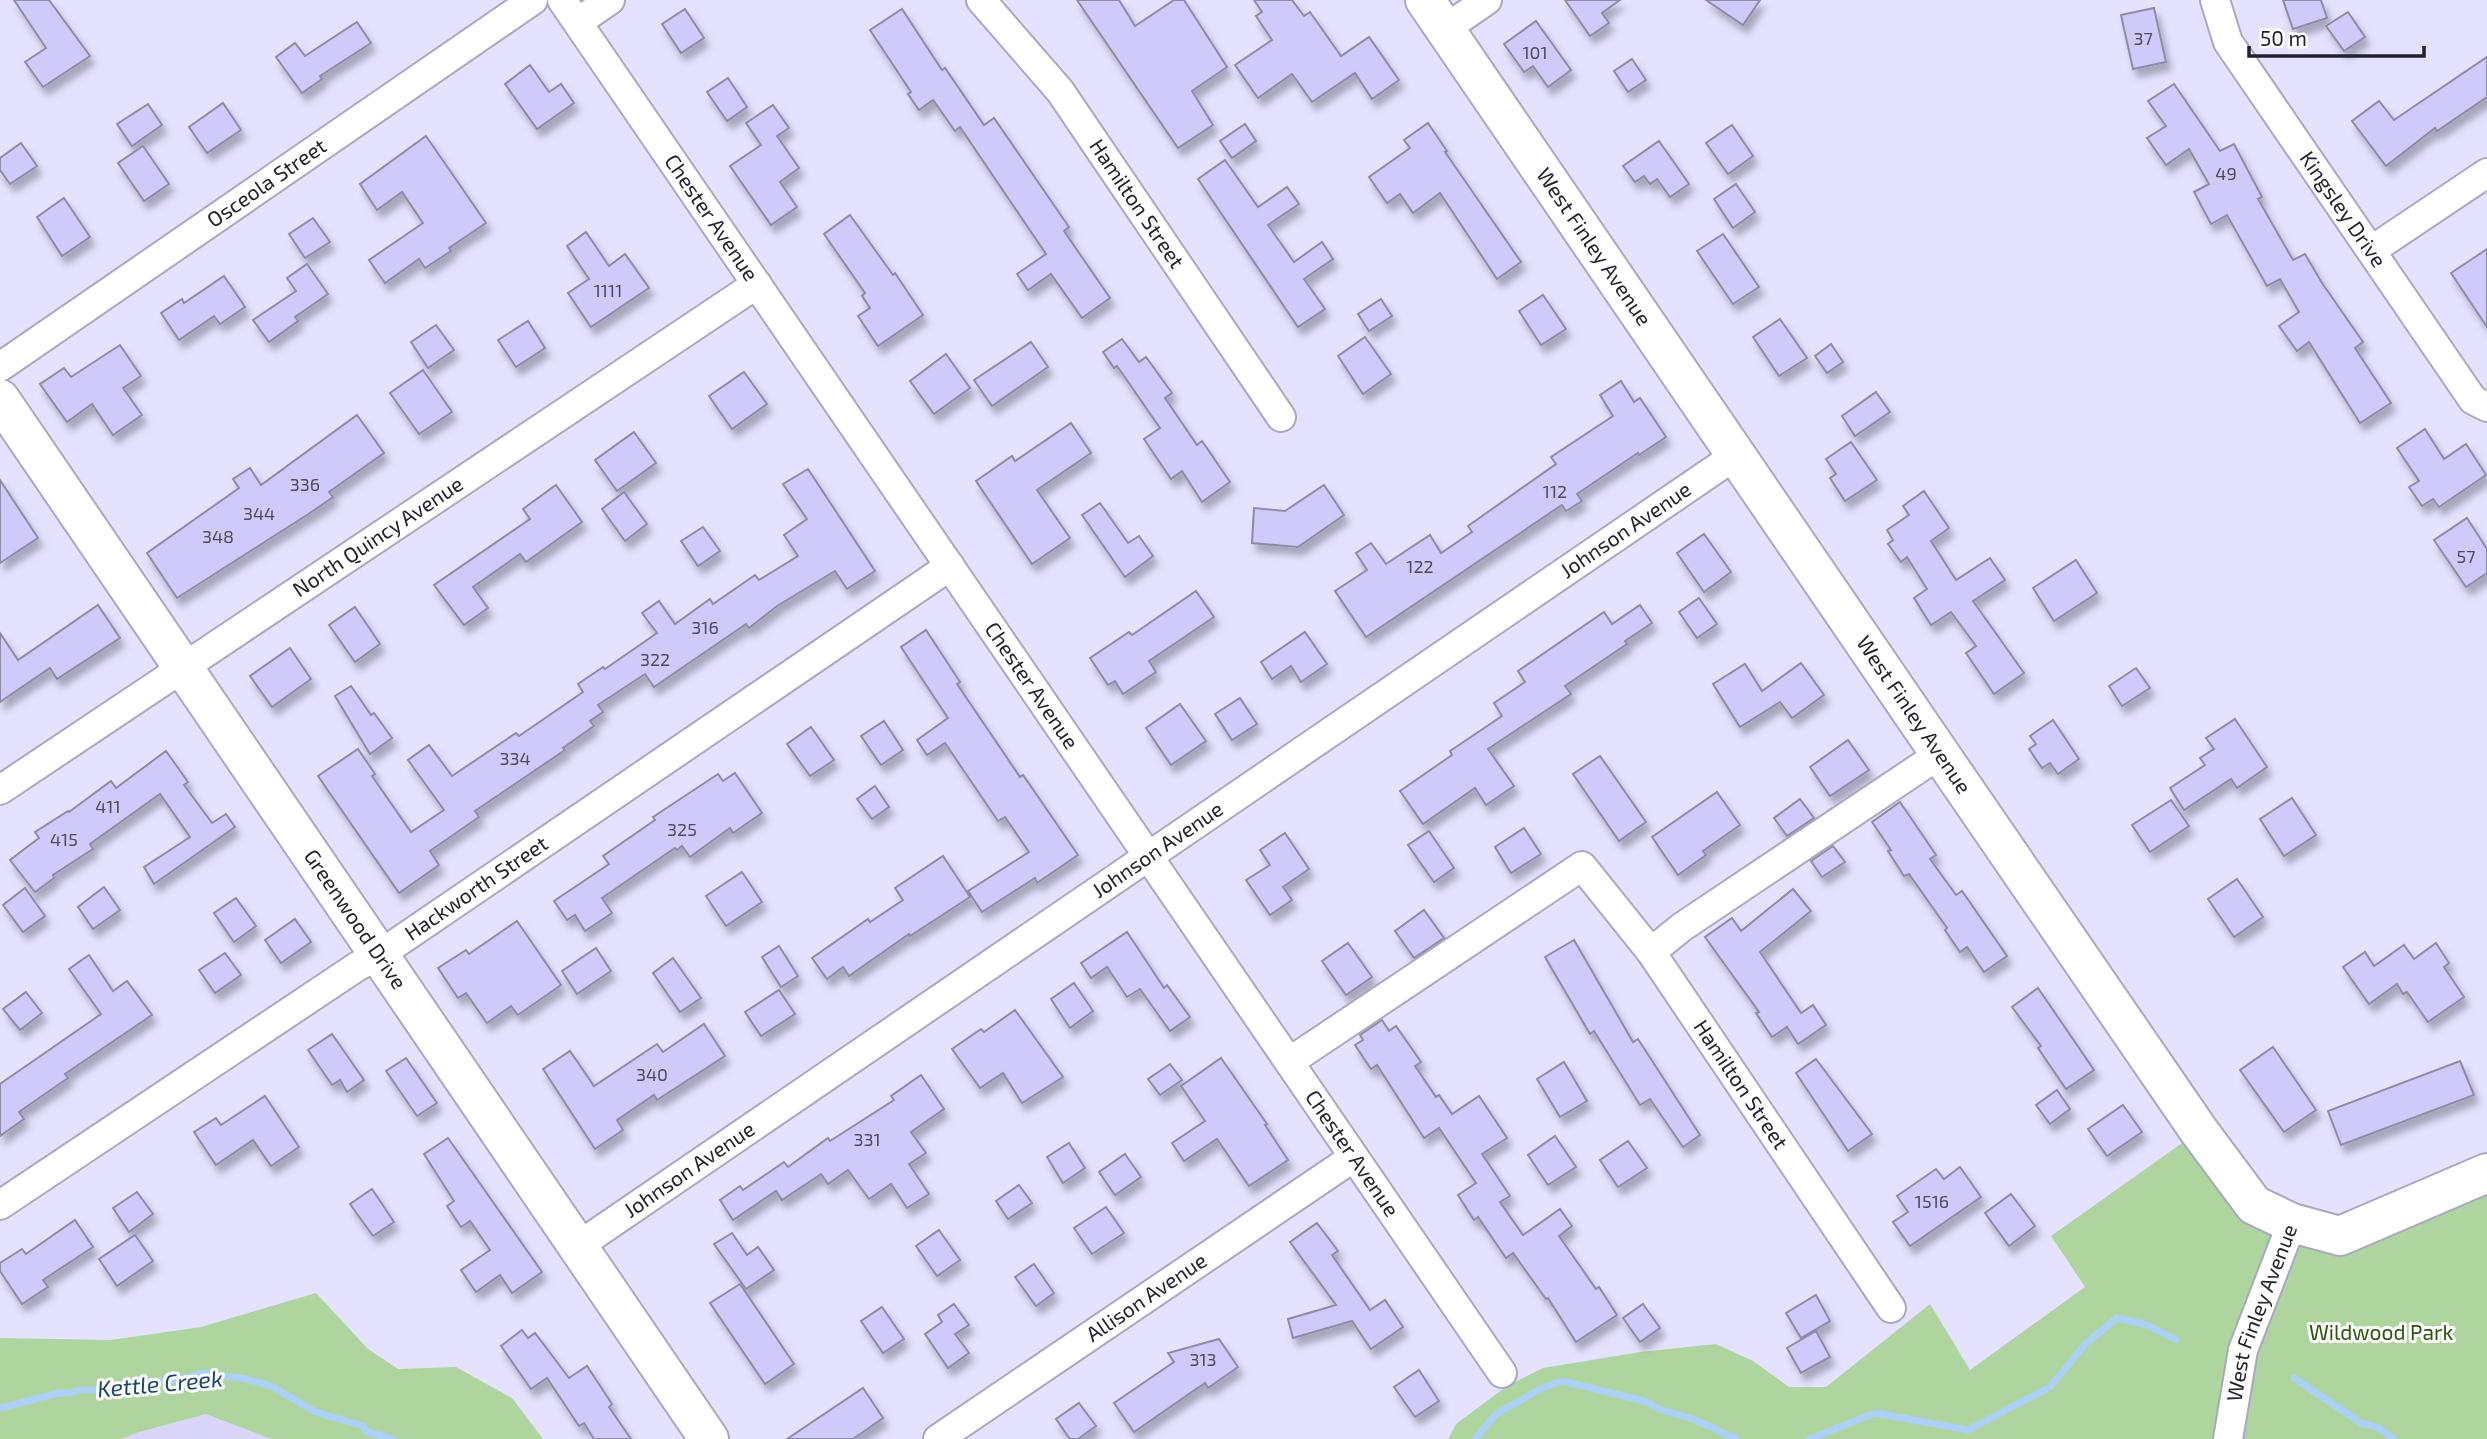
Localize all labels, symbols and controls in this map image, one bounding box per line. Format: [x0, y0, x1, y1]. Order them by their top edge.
scale bar [2249, 14, 2424, 58]
text: 50 m [2260, 25, 2307, 50]
house number: 37 [2133, 27, 2153, 49]
house number: 101 [1522, 41, 1548, 63]
street label: Osceola Street [202, 132, 330, 232]
street label: Hamilton Street [1085, 134, 1190, 272]
street label: Kingsley Drive [2295, 146, 2392, 271]
street label: Chester Avenue [660, 149, 765, 285]
street label: West Finley Avenue [1532, 162, 1658, 330]
house number: 49 [2215, 162, 2237, 184]
house number: 1111 [594, 279, 622, 301]
street label: North Quincy Avenue [287, 470, 467, 601]
house number: 336 [290, 473, 320, 495]
street label: Johnson Avenue [1555, 476, 1695, 582]
house number: 112 [1543, 480, 1567, 502]
house number: 344 [243, 502, 275, 524]
house number: 348 [202, 525, 234, 547]
house number: 57 [2457, 545, 2475, 567]
house number: 122 [1406, 555, 1434, 577]
house number: 316 [691, 616, 719, 638]
street label: Chester Avenue [981, 617, 1085, 753]
street label: West Finley Avenue [1852, 630, 1978, 798]
house number: 322 [640, 648, 670, 670]
house number: 334 [499, 747, 531, 769]
house number: 411 [95, 795, 121, 817]
street label: Johnson Avenue [1087, 795, 1227, 902]
house number: 325 [667, 818, 697, 840]
house number: 415 [50, 828, 78, 850]
street label: Hackworth Street [399, 830, 552, 945]
street label: Greenwood Drive [300, 844, 413, 993]
street label: Hamilton Street [1689, 1015, 1794, 1153]
house number: 340 [636, 1063, 668, 1085]
street label: Chester Avenue [1301, 1085, 1405, 1221]
street label: Johnson Avenue [618, 1115, 759, 1222]
house number: 331 [853, 1128, 881, 1150]
house number: 1516 [1915, 1190, 1949, 1212]
street label: West Finley Avenue [2221, 1220, 2301, 1403]
street label: Allison Avenue [1081, 1247, 1211, 1346]
park label: Wildwood Park [2309, 1319, 2453, 1344]
house number: 313 [1189, 1348, 1217, 1370]
water label: Kettle Creek [96, 1364, 224, 1402]

